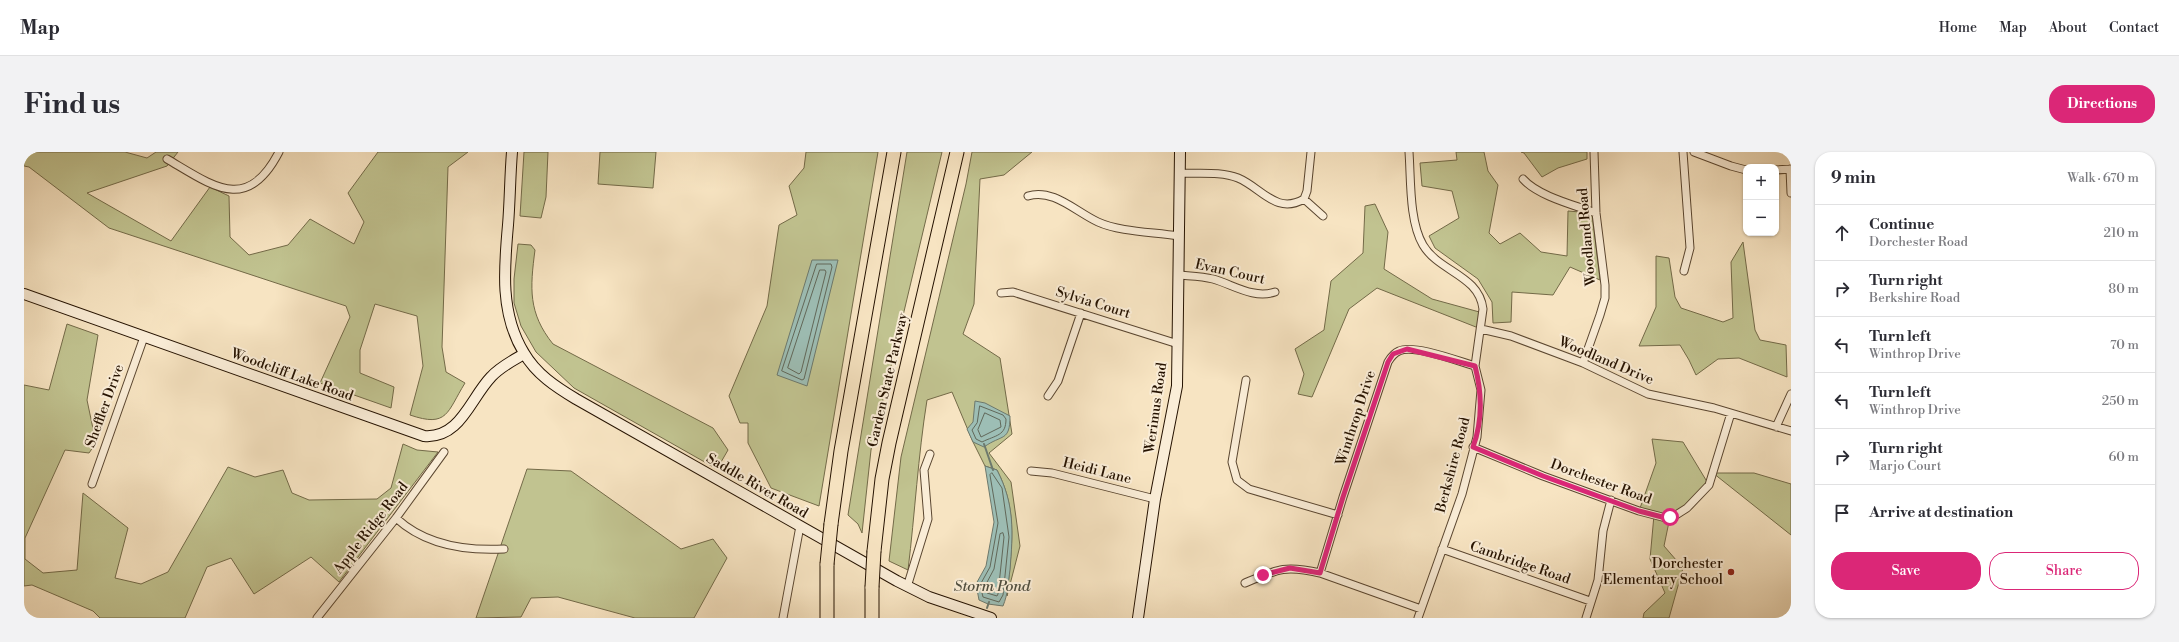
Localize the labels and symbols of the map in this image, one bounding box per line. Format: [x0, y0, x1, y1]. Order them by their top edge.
street label: Woodland Road [1574, 187, 1600, 288]
street label: Evan Court [1193, 255, 1267, 289]
street label: Sylvia Court [1053, 283, 1133, 323]
street label: Garden State Parkway [864, 311, 912, 449]
street label: Woodland Drive [1555, 332, 1656, 389]
street label: Woodcliff Lake Road [227, 344, 356, 406]
street label: Werimus Road [1141, 361, 1171, 456]
street label: Sheffler Drive [82, 362, 128, 450]
street label: Winthrop Drive [1332, 368, 1380, 469]
street label: Berkshire Road [1431, 415, 1474, 516]
street label: Saddle River Road [703, 450, 811, 522]
street label: Heidi Lane [1061, 454, 1133, 488]
street label: Dorchester Road [1548, 455, 1654, 509]
street label: Apple Ridge Road [329, 478, 412, 578]
route start [1661, 508, 1679, 526]
street label: Cambridge Road [1467, 537, 1573, 589]
place label: Dorchester Elementary School [1603, 555, 1723, 589]
route end [1254, 566, 1272, 584]
marker: Dorchester Elementary School [1726, 567, 1736, 577]
water label: Storm Pond [954, 577, 1031, 596]

